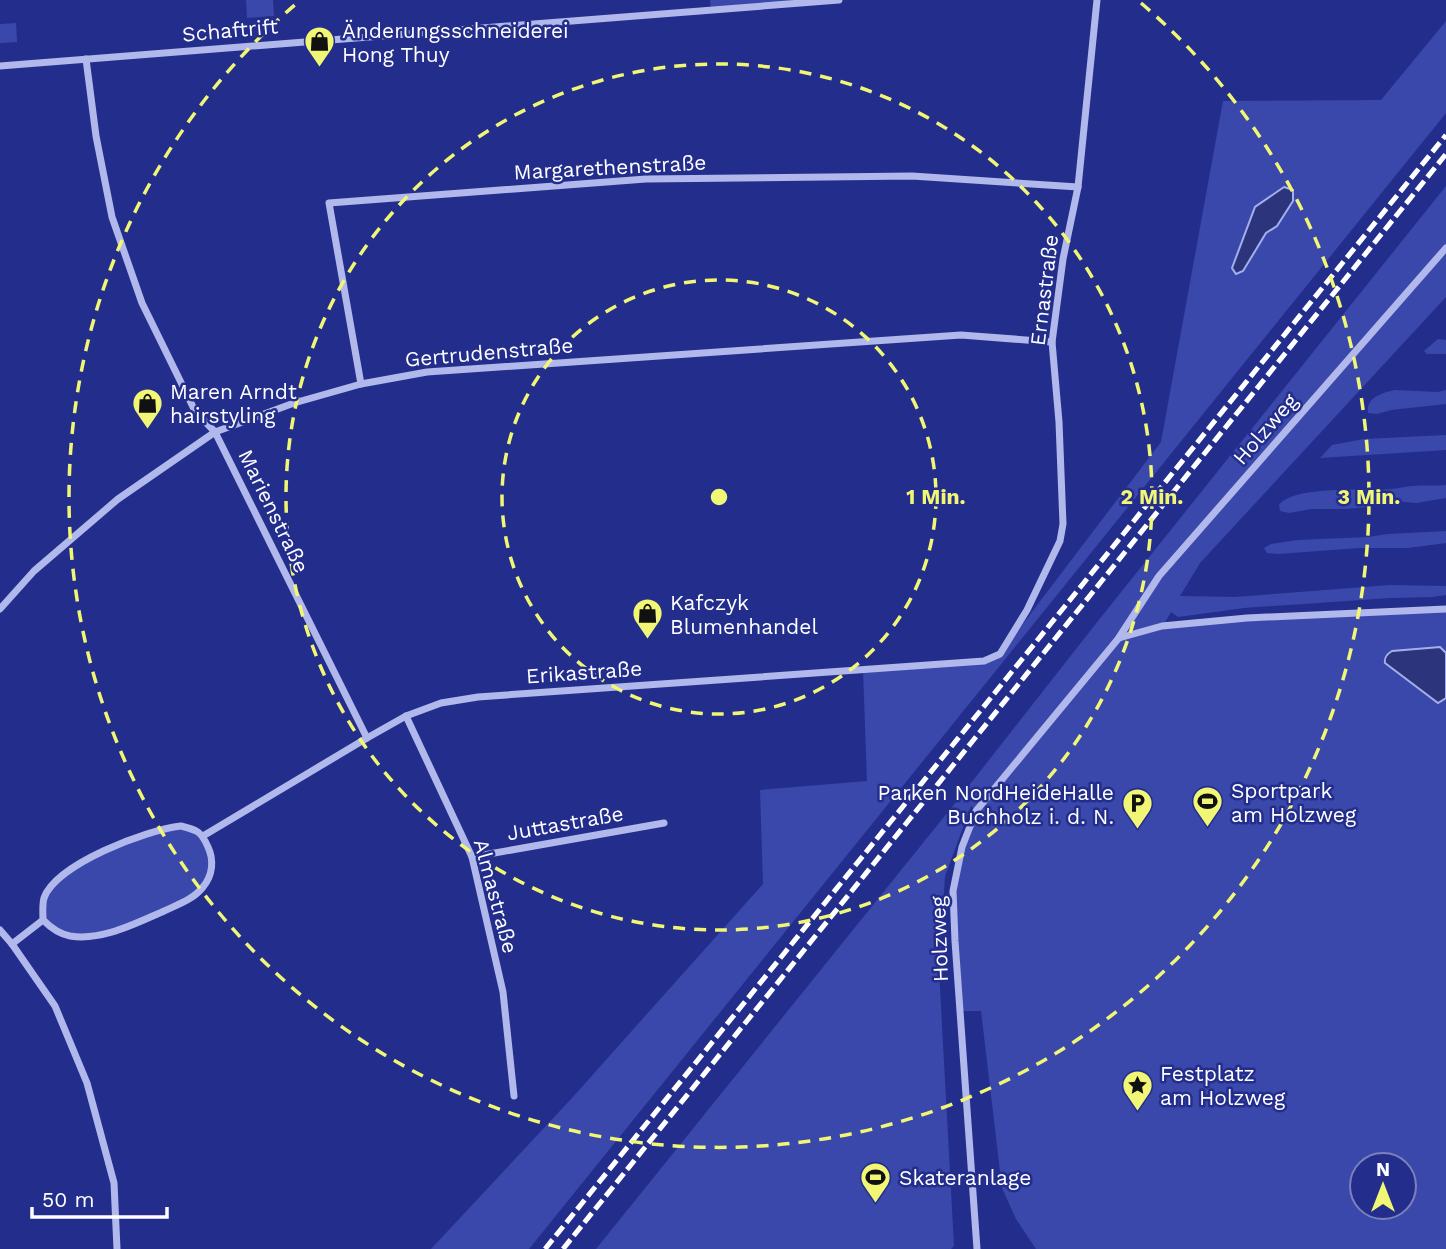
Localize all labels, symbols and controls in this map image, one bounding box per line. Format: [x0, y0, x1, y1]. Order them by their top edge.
street label: Schaftrift [181, 13, 279, 47]
place label: Änderungsschneiderei Hong Thuy [342, 18, 569, 67]
shop icon: Änderungsschneiderei Hong Thuy [302, 25, 336, 69]
street label: Margarethenstraße [513, 149, 707, 185]
street label: Ernastraße [1025, 233, 1063, 347]
street label: Gertrudenstraße [404, 332, 574, 372]
place label: Maren Arndt hairstyling [170, 379, 297, 428]
shop icon: Maren Arndt hairstyling [130, 386, 164, 430]
street label: Holzweg [1227, 388, 1303, 470]
street label: Marienstraße [233, 445, 315, 577]
text: 1 Min. [906, 484, 966, 509]
text: 2 Min. [1121, 484, 1183, 509]
text: 3 Min. [1338, 484, 1400, 509]
centre of rings [707, 485, 731, 509]
place label: Kafczyk Blumenhandel [670, 590, 818, 639]
shop icon: Kafczyk Blumenhandel [630, 597, 664, 641]
street label: Erikastraße [525, 655, 643, 689]
place label: Sportpark am Holzweg [1231, 778, 1357, 827]
place label: Parken NordHeideHalle Buchholz i. d. N. [878, 780, 1114, 829]
sports icon: Sportpark am Holzweg [1191, 785, 1225, 829]
parking icon: Parken NordHeideHalle Buchholz i. d. N. [1120, 787, 1154, 831]
street label: Juttastraße [505, 800, 625, 846]
street label: Almastraße [469, 836, 523, 956]
street label: Holzweg [925, 895, 953, 982]
place label: Festplatz am Holzweg [1160, 1061, 1286, 1110]
place icon: Festplatz am Holzweg [1120, 1068, 1154, 1112]
north arrow [1348, 1151, 1418, 1221]
text: N [1376, 1158, 1390, 1181]
sports icon: Skateranlage [859, 1160, 893, 1204]
place label: Skateranlage [899, 1165, 1031, 1190]
scale bar [32, 1176, 166, 1220]
text: 50 m [42, 1187, 94, 1212]

